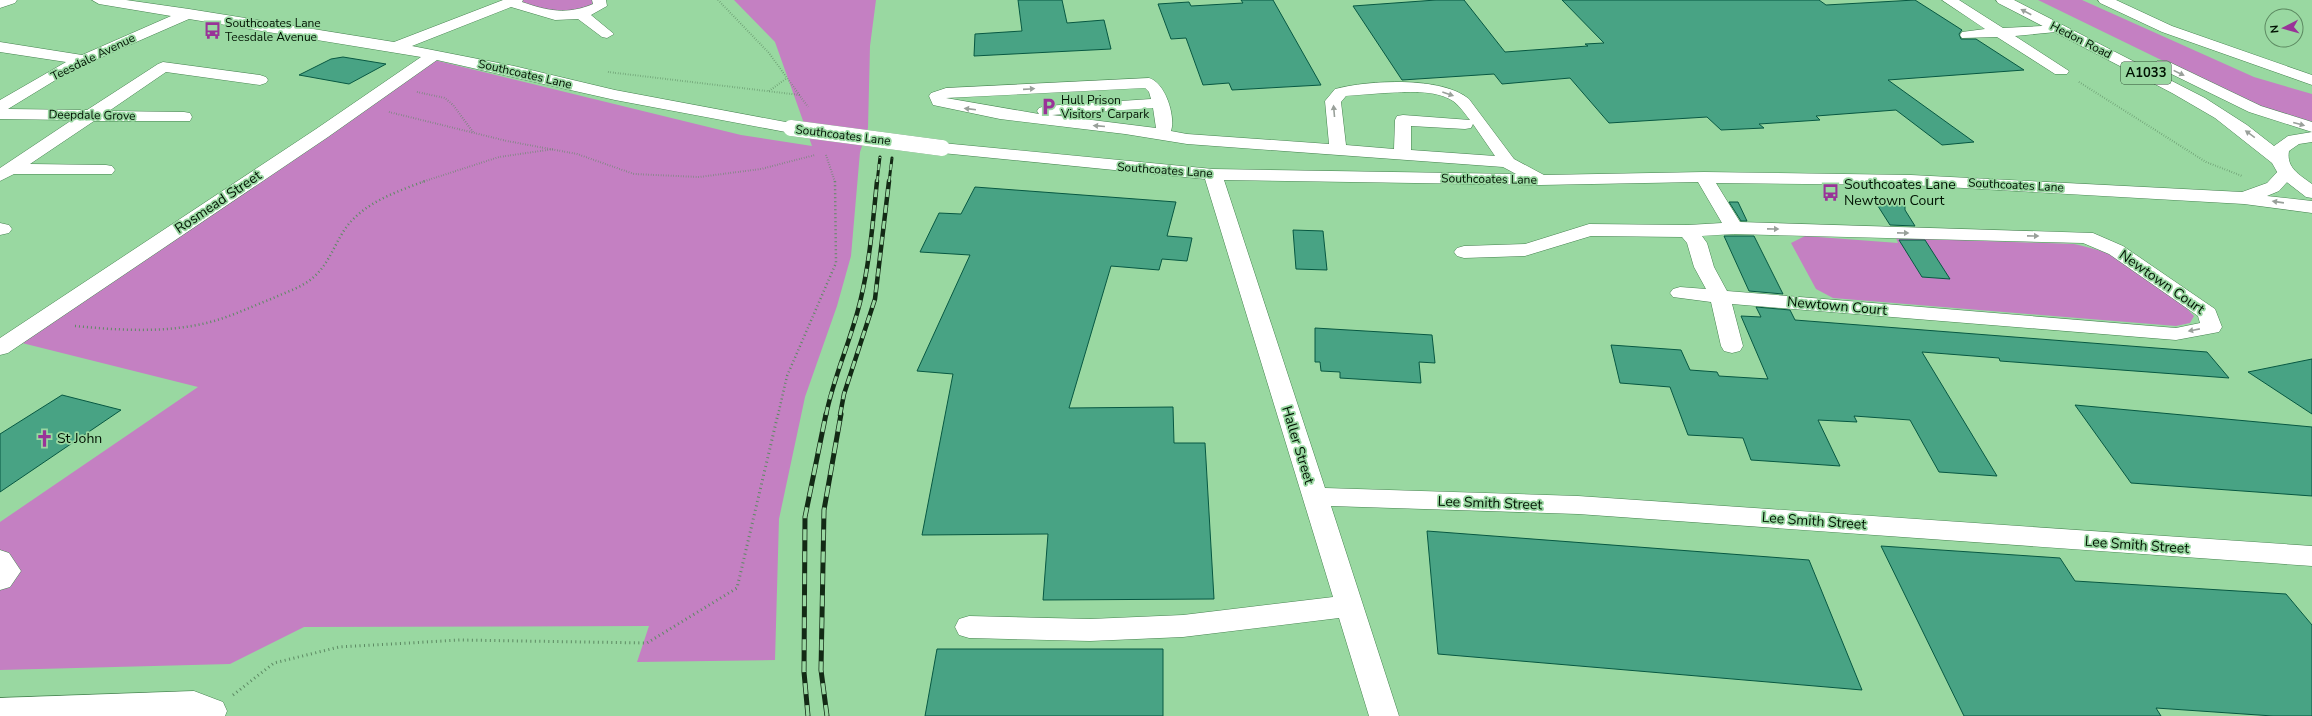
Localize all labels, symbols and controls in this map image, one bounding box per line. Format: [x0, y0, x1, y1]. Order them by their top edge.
one-way arrow [2020, 8, 2031, 15]
north arrow [2264, 8, 2304, 48]
place label: Southcoates Lane Teesdale Avenue [225, 15, 321, 45]
street label: Hedon Road [2048, 18, 2114, 62]
bus stop icon: Southcoates Lane Teesdale Avenue [202, 20, 222, 40]
text: N [2267, 24, 2282, 34]
street label: Teesdale Avenue [48, 30, 138, 84]
street label: Southcoates Lane [477, 55, 573, 93]
road number: A1033 [2121, 62, 2171, 84]
one-way arrow [2174, 70, 2185, 76]
one-way arrow [1023, 86, 1036, 92]
place label: Hull Prison Visitors' Carpark [1060, 92, 1150, 122]
one-way arrow [1443, 92, 1455, 98]
parking icon: Hull Prison Visitors' Carpark [1038, 97, 1058, 117]
one-way arrow [964, 105, 976, 112]
one-way arrow [1330, 105, 1337, 117]
street label: Deepdale Grove [48, 106, 136, 124]
street label: Southcoates Lane [795, 121, 891, 149]
one-way arrow [2293, 121, 2305, 127]
one-way arrow [1093, 123, 1105, 130]
one-way arrow [2245, 130, 2255, 138]
street label: Southcoates Lane [1117, 159, 1213, 181]
street label: Rosmead Street [171, 166, 265, 238]
street label: Southcoates Lane [1441, 170, 1537, 188]
place label: Southcoates Lane Newtown Court [1844, 175, 1956, 210]
street label: Southcoates Lane [1968, 175, 2064, 195]
bus stop icon: Southcoates Lane Newtown Court [1821, 182, 1841, 202]
one-way arrow [2272, 199, 2284, 205]
one-way arrow [1767, 226, 1780, 232]
one-way arrow [1897, 229, 1909, 236]
one-way arrow [2027, 233, 2040, 239]
street label: Newtown Court [2115, 245, 2209, 319]
street label: Newtown Court [1786, 292, 1888, 320]
one-way arrow [2188, 327, 2200, 333]
street label: Haller Street [1277, 404, 1319, 486]
church icon: St John [34, 428, 54, 448]
place label: St John [57, 429, 102, 448]
street label: Lee Smith Street [1437, 492, 1543, 514]
street label: Lee Smith Street [1761, 508, 1867, 534]
street label: Lee Smith Street [2084, 532, 2190, 558]

